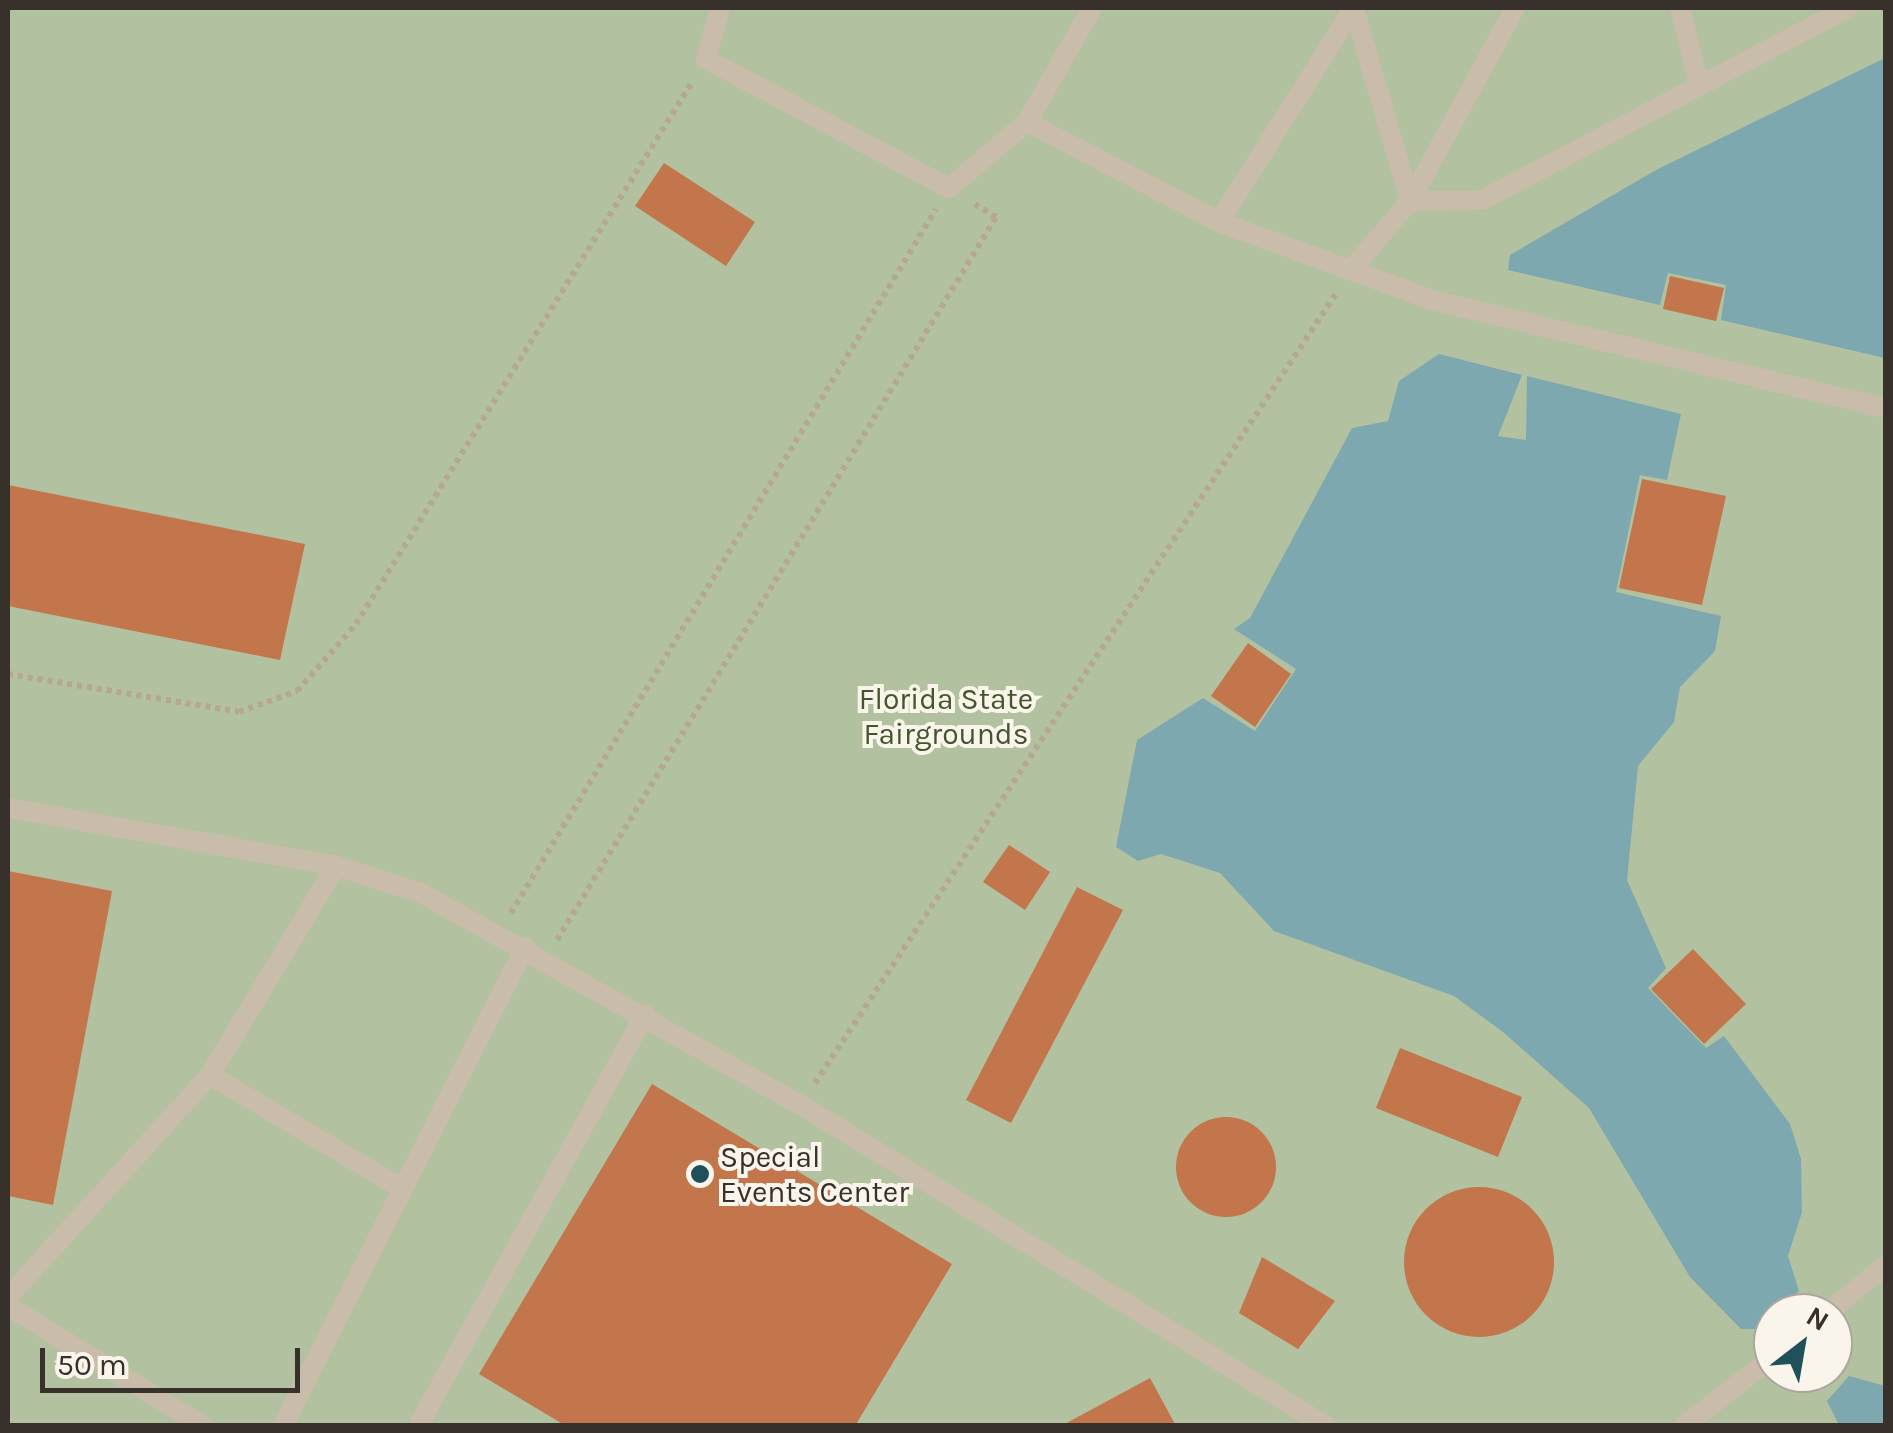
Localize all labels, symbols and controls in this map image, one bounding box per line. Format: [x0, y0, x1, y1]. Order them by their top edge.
park label: Florida State Fairgrounds [859, 681, 1033, 752]
place label: Special Events Center [720, 1139, 909, 1210]
marker: Special Events Center [689, 1163, 711, 1185]
north arrow [1753, 1293, 1853, 1393]
text: N [1801, 1299, 1835, 1338]
scale bar [45, 1328, 305, 1390]
text: 50 m [57, 1347, 127, 1383]

